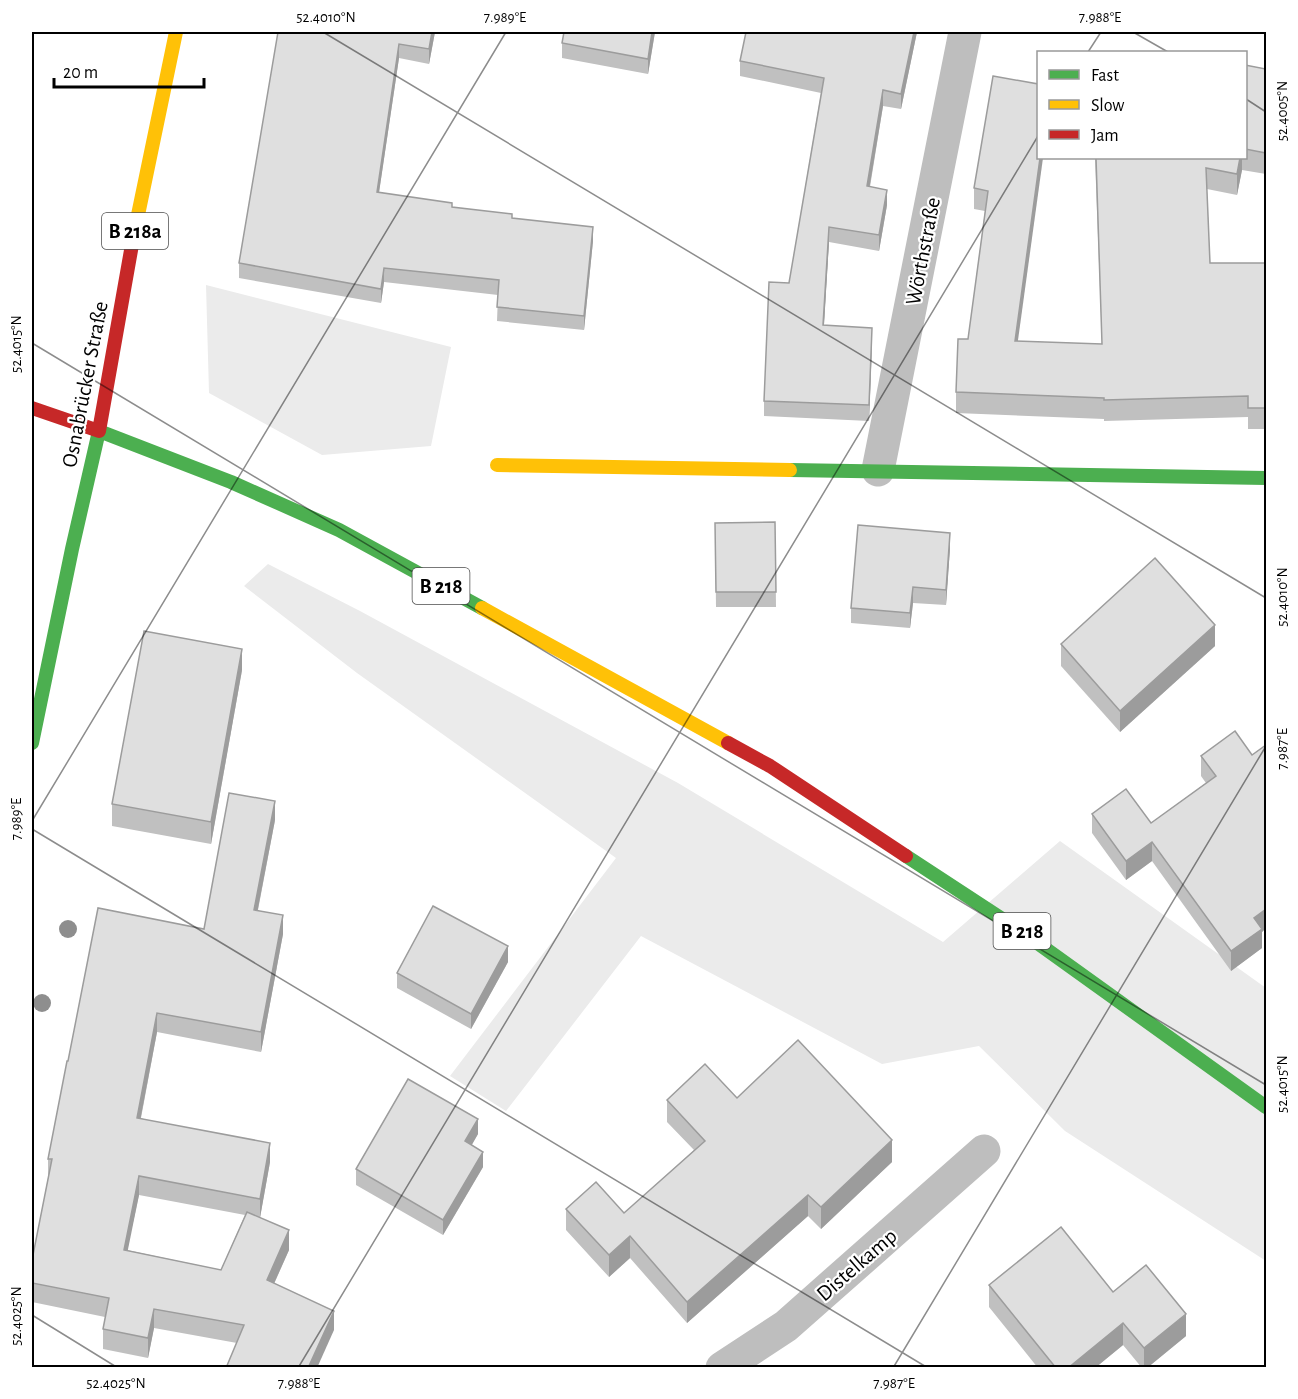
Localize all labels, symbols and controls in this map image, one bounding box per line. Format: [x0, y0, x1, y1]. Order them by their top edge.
text: 52.4010°N [296, 10, 356, 25]
text: 7.989°E [484, 10, 526, 25]
text: 7.988°E [1079, 10, 1121, 25]
scale bar [54, 51, 204, 89]
legend [1037, 51, 1247, 159]
text: 20 m [63, 64, 98, 82]
text: Fast [1091, 67, 1119, 85]
text: 52.4005°N [1275, 81, 1290, 141]
text: Slow [1091, 97, 1124, 115]
text: Jam [1091, 127, 1119, 145]
street label: Wörthstraße [902, 195, 944, 307]
road number: B 218a [102, 213, 168, 249]
street label: Osnabrücker Straße [58, 299, 112, 469]
text: 52.4015°N [9, 315, 24, 373]
text: 52.4010°N [1275, 567, 1290, 627]
road number: B 218 [412, 568, 470, 604]
text: 7.987°E [1275, 728, 1290, 770]
text: 7.989°E [9, 798, 24, 840]
road number: B 218 [994, 913, 1050, 949]
text: 52.4015°N [1275, 1055, 1290, 1113]
street label: Distelkamp [812, 1224, 901, 1305]
text: 52.4025°N [9, 1286, 24, 1346]
text: 52.4025°N [86, 1376, 146, 1391]
text: 7.988°E [278, 1376, 320, 1391]
text: 7.987°E [873, 1376, 915, 1391]

